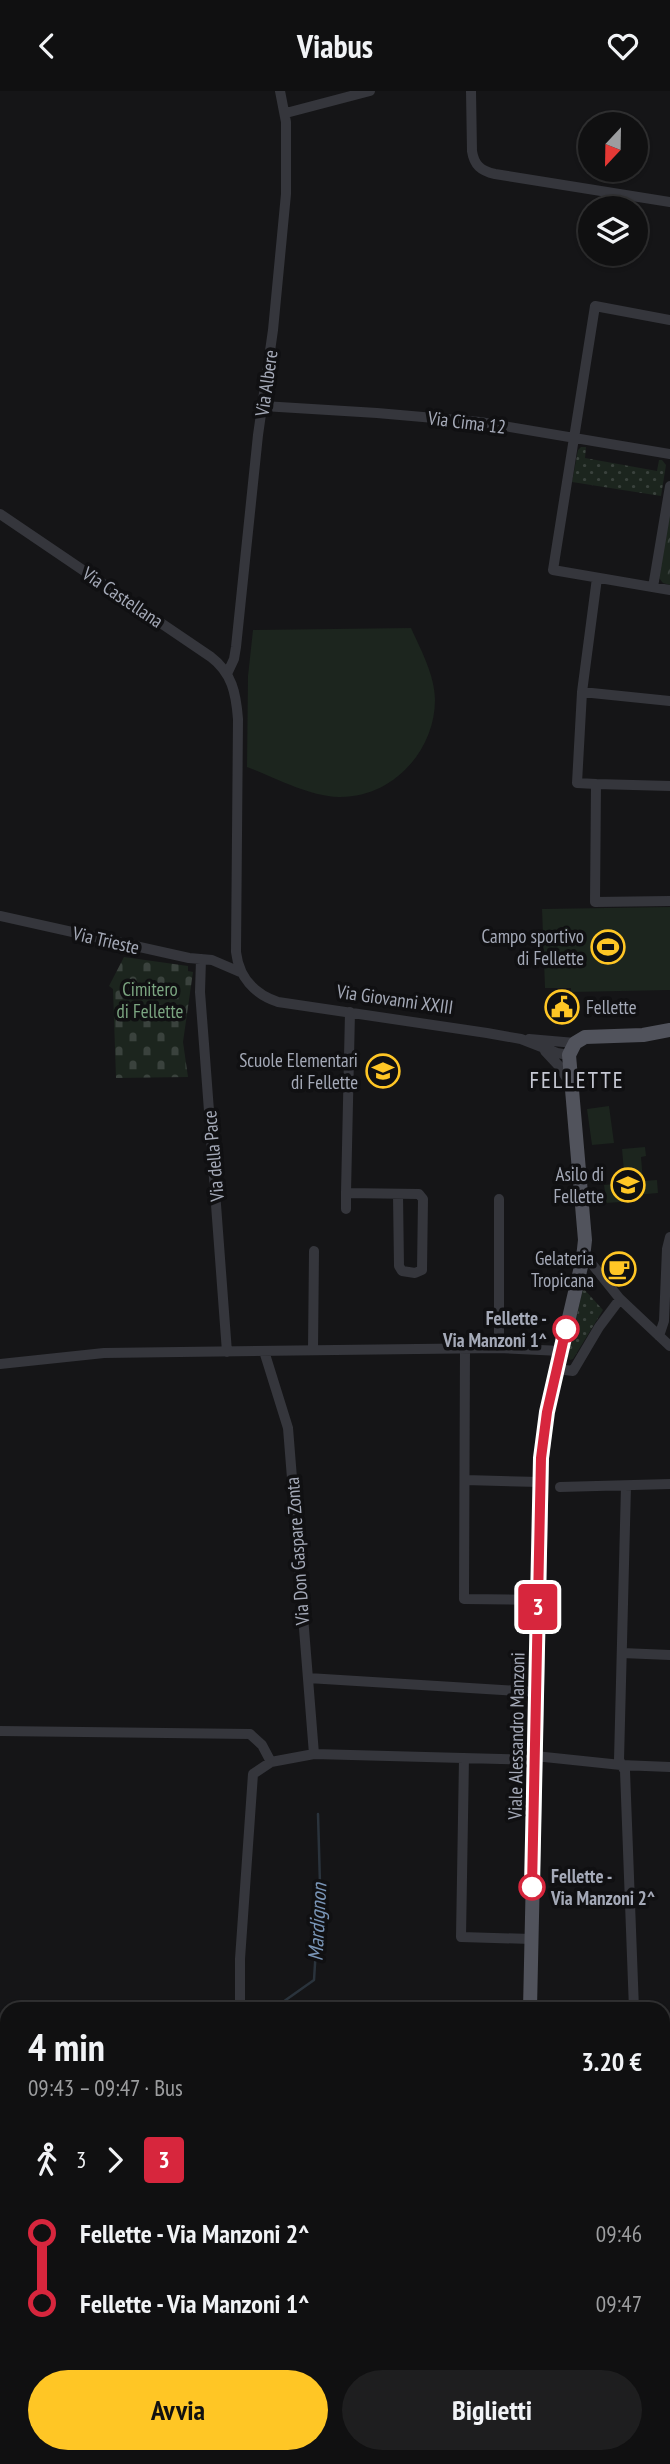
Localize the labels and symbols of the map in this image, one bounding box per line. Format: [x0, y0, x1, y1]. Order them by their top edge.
north arrow [578, 112, 648, 182]
street label: Via Albere [249, 348, 283, 419]
street label: Via Cima 12 [426, 405, 507, 439]
street label: Via Castellana [77, 561, 168, 633]
street label: Via Trieste [69, 920, 142, 959]
place label: Campo sportivo di Fellette [482, 924, 584, 970]
sports icon: Campo sportivo di Fellette [589, 928, 627, 966]
park label: Cimitero di Fellette [117, 977, 184, 1023]
street label: Via Giovanni XXIII [334, 979, 455, 1019]
public building icon: Fellette [543, 988, 581, 1026]
place label: Fellette [586, 995, 637, 1019]
place label: Scuole Elementari di Fellette [239, 1048, 358, 1094]
school or university icon: Scuole Elementari di Fellette [364, 1052, 402, 1090]
district label: FELLETTE [529, 1065, 625, 1094]
street label: Via della Pace [197, 1109, 229, 1203]
place label: Asilo di Fellette [553, 1162, 604, 1208]
school or university icon: Asilo di Fellette [609, 1166, 647, 1204]
place label: Gelateria Tropicana [531, 1246, 594, 1292]
cafe icon: Gelateria Tropicana [600, 1250, 638, 1288]
place label: Fellette - Via Manzoni 1^ [442, 1306, 547, 1352]
marker: Fellette - Via Manzoni 1^ [553, 1316, 579, 1342]
street label: Via Don Gaspare Zonta [280, 1476, 314, 1627]
line badge: 3 [515, 1584, 561, 1630]
street label: Viale Alessandro Manzoni [503, 1652, 529, 1821]
place label: Fellette - Via Manzoni 2^ [550, 1864, 655, 1910]
marker: Fellette - Via Manzoni 2^ [519, 1874, 545, 1900]
water label: Mardignon [301, 1881, 333, 1962]

